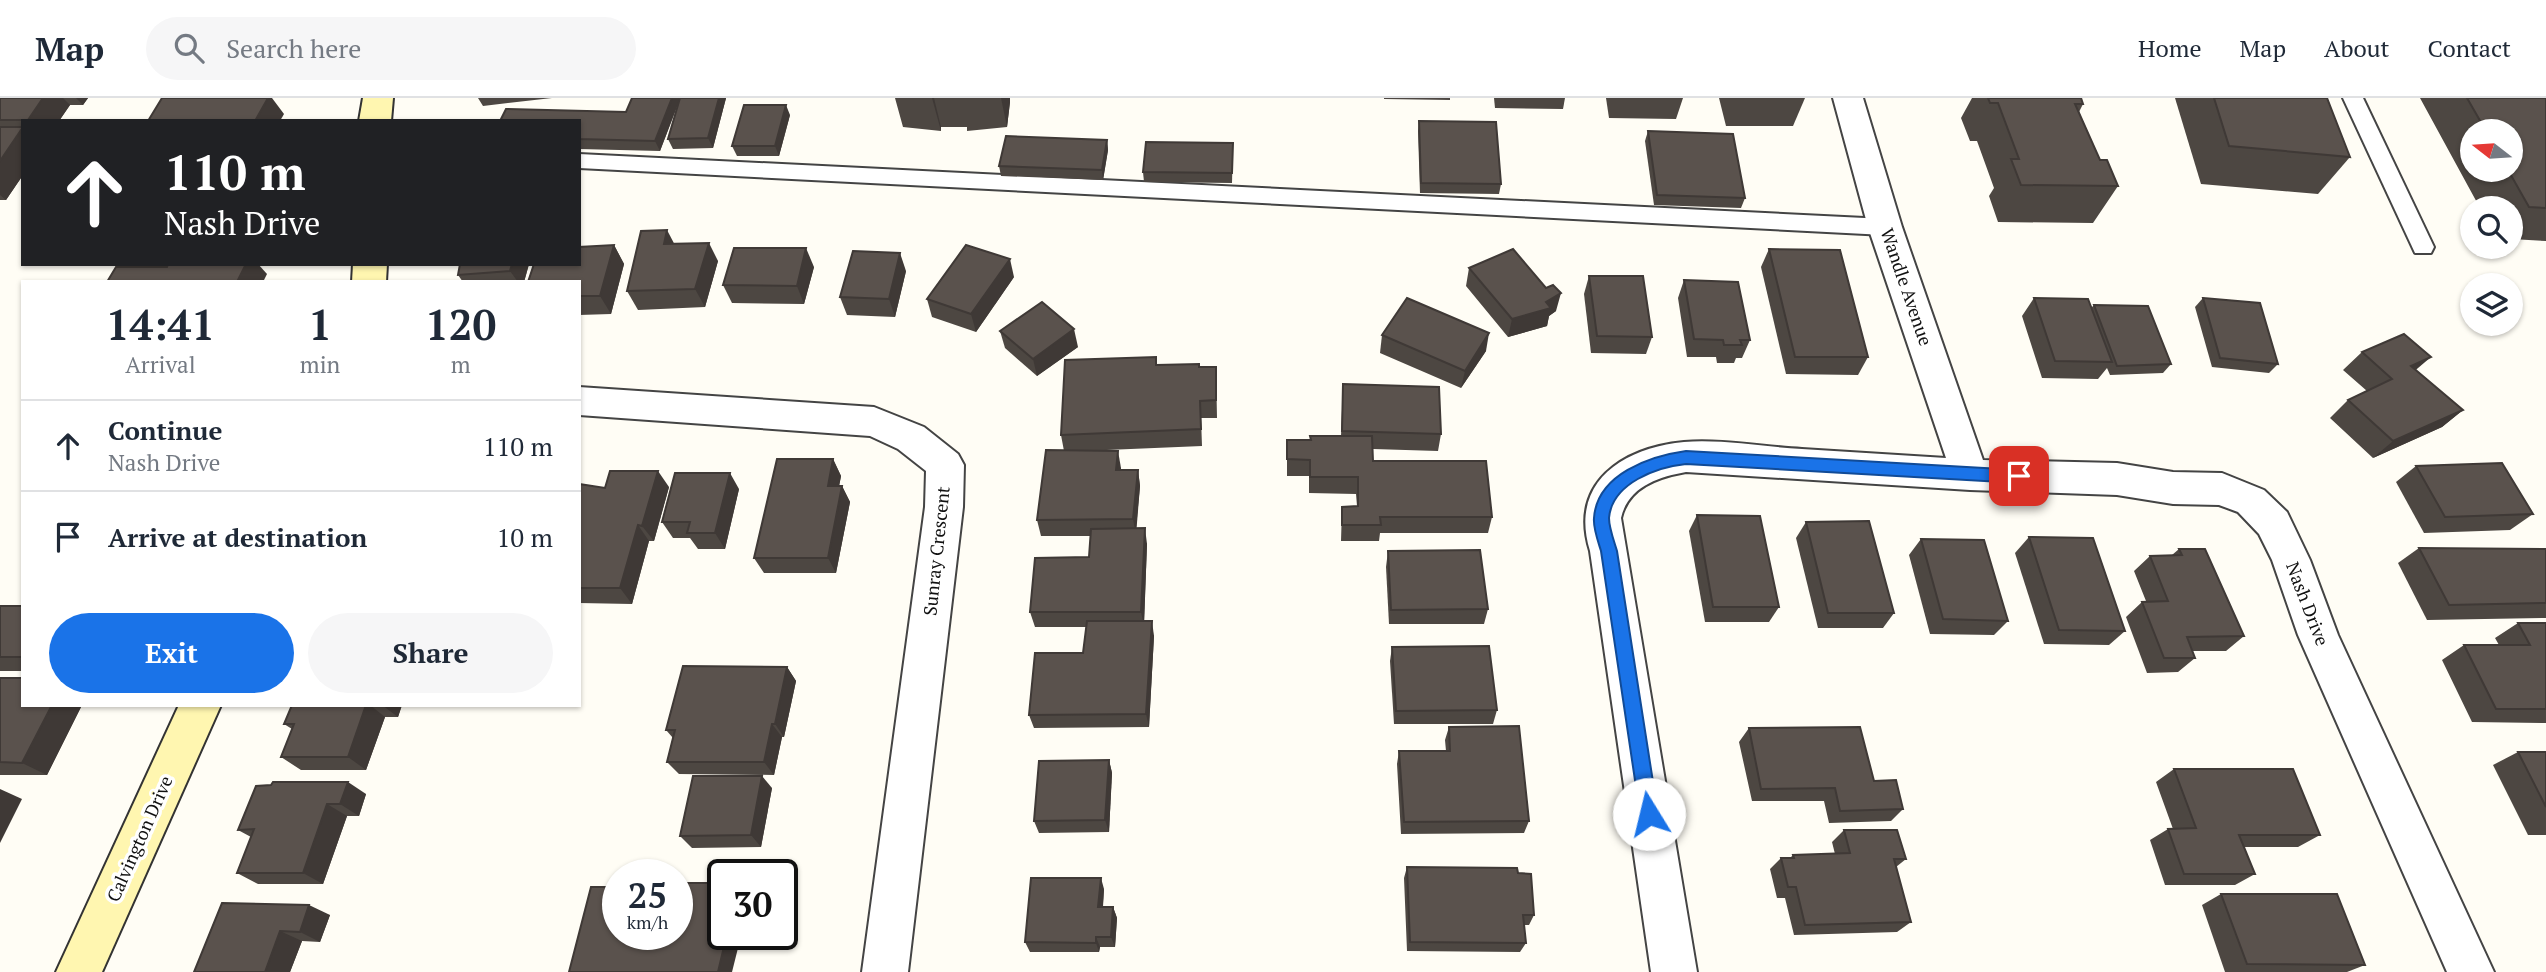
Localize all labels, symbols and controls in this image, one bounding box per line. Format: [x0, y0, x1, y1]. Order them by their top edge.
search box [146, 17, 636, 80]
text: Map [35, 27, 104, 70]
icon: search [170, 29, 208, 67]
text: Search here [226, 31, 361, 65]
text: Home [2138, 32, 2202, 64]
text: Map [2240, 32, 2286, 64]
text: About [2324, 32, 2390, 64]
text: Contact [2428, 32, 2511, 64]
north arrow [2460, 119, 2524, 182]
map controls [2460, 119, 2523, 336]
text: 110 m [164, 139, 306, 204]
icon: ahead [49, 147, 140, 238]
button: search [2460, 196, 2523, 259]
text: Nash Drive [164, 202, 320, 244]
street label: Wandle Avenue [1876, 225, 1938, 349]
button: layers [2460, 273, 2523, 336]
text: 14:41 [106, 296, 215, 352]
text: 1 [308, 296, 332, 352]
text: 120 [425, 296, 496, 352]
text: Arrival [125, 349, 196, 380]
text: min [300, 349, 340, 380]
text: m [451, 349, 471, 380]
text: Continue [108, 413, 222, 447]
icon: ahead [49, 427, 87, 465]
text: 110 m [483, 429, 553, 463]
pin [1989, 446, 2049, 506]
text: Nash Drive [108, 447, 220, 478]
icon: arrive [2000, 457, 2038, 495]
street label: Sunray Crescent [917, 485, 955, 617]
icon: arrive [49, 518, 87, 556]
text: Arrive at destination [108, 520, 367, 554]
text: 10 m [497, 520, 553, 554]
street label: Nash Drive [2281, 558, 2335, 649]
button: Exit [49, 613, 294, 693]
button: Share [308, 613, 553, 693]
street label: Calvington Drive [101, 772, 178, 905]
position arrow [1612, 777, 1686, 851]
speed limit sign: 30 [707, 859, 798, 950]
text: 25 [628, 872, 667, 918]
text: km/h [627, 910, 668, 934]

